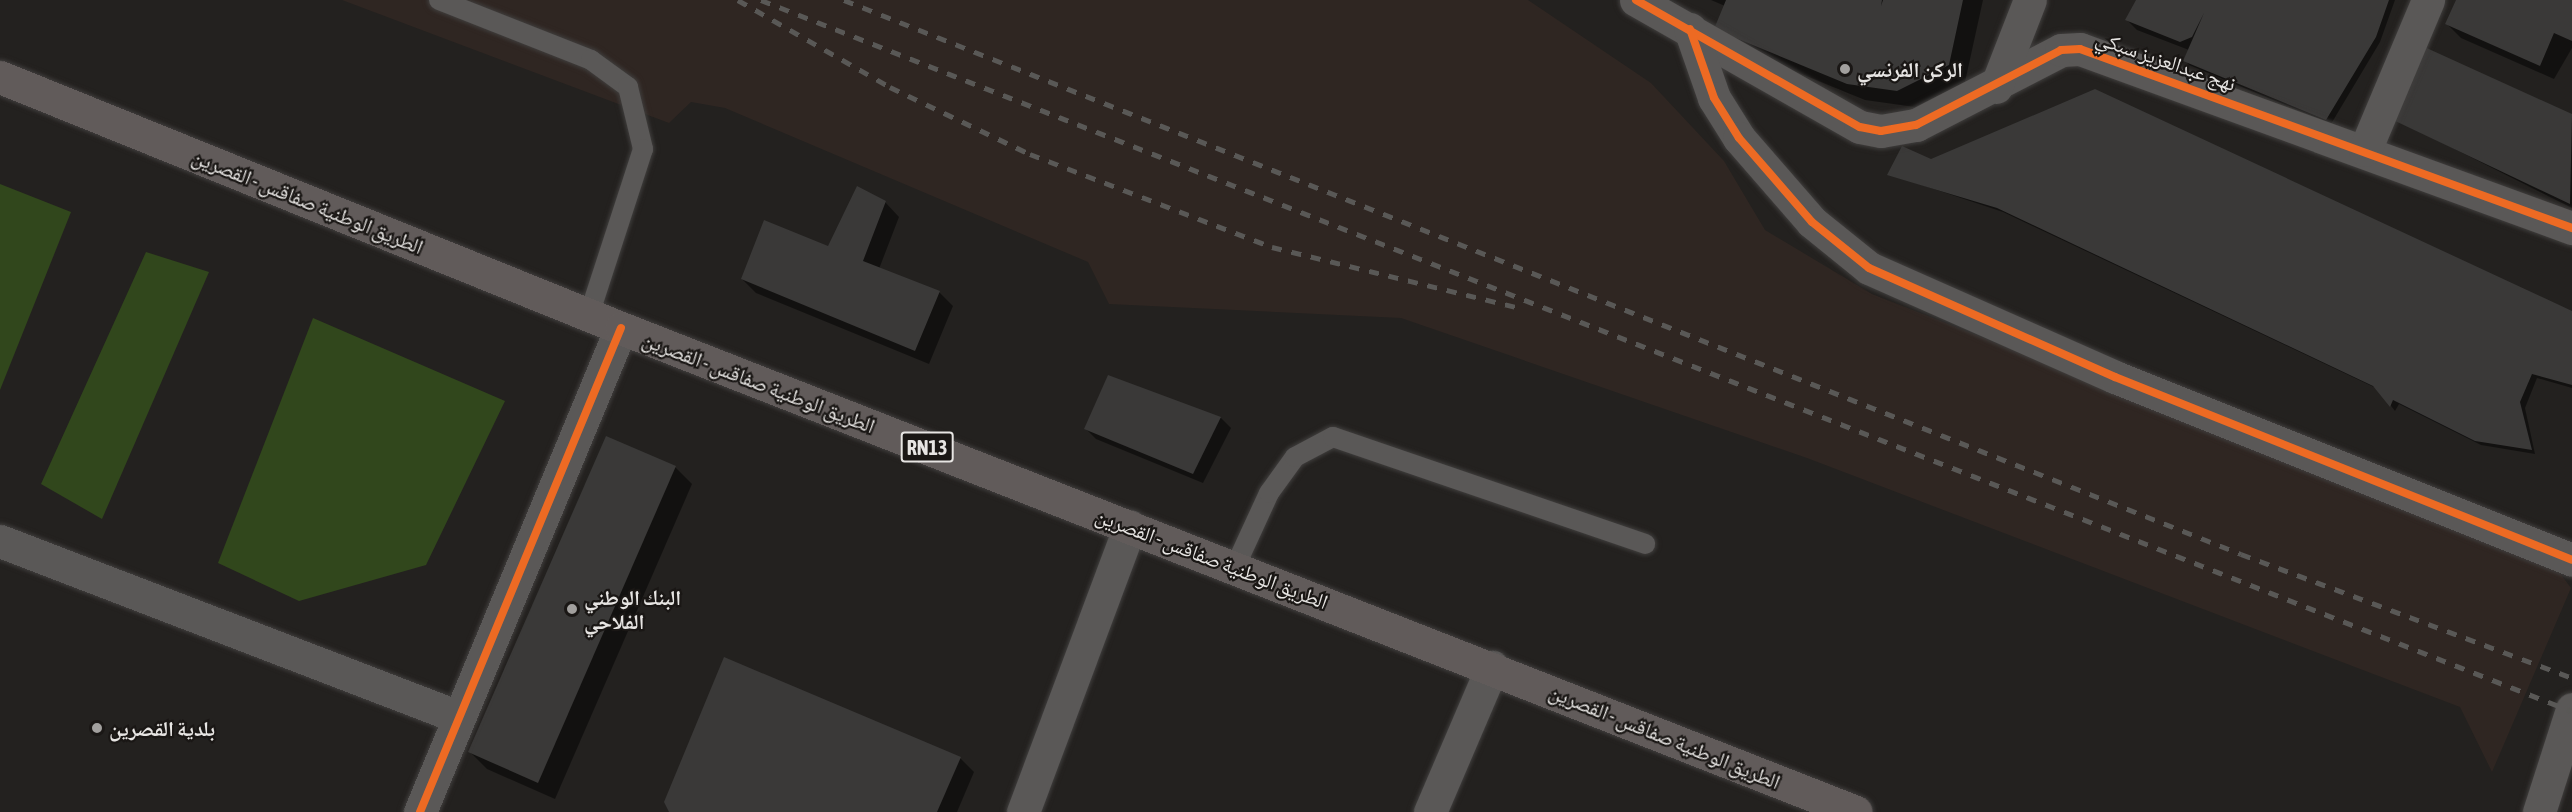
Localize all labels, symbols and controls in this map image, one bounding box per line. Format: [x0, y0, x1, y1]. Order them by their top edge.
street label: نهج عبدالعزيز سبكي [2093, 24, 2239, 96]
place label: الركن الفرنسي [1857, 56, 1963, 82]
marker: الركن الفرنسي [1838, 62, 1852, 76]
street label: الطريق الوطنية صفاقس - القصرين [189, 143, 427, 259]
street label: الطريق الوطنية صفاقس - القصرين [639, 326, 879, 438]
road number: RN13 [900, 430, 954, 464]
street label: الطريق الوطنية صفاقس - القصرين [1092, 502, 1332, 614]
place label: البنك الوطني الفلاحي [584, 584, 681, 634]
marker: البنك الوطني الفلاحي [565, 602, 579, 616]
street label: الطريق الوطنية صفاقس - القصرين [1546, 678, 1784, 794]
place label: بلدية القصرين [109, 715, 215, 741]
marker: بلدية القصرين [90, 721, 104, 735]

